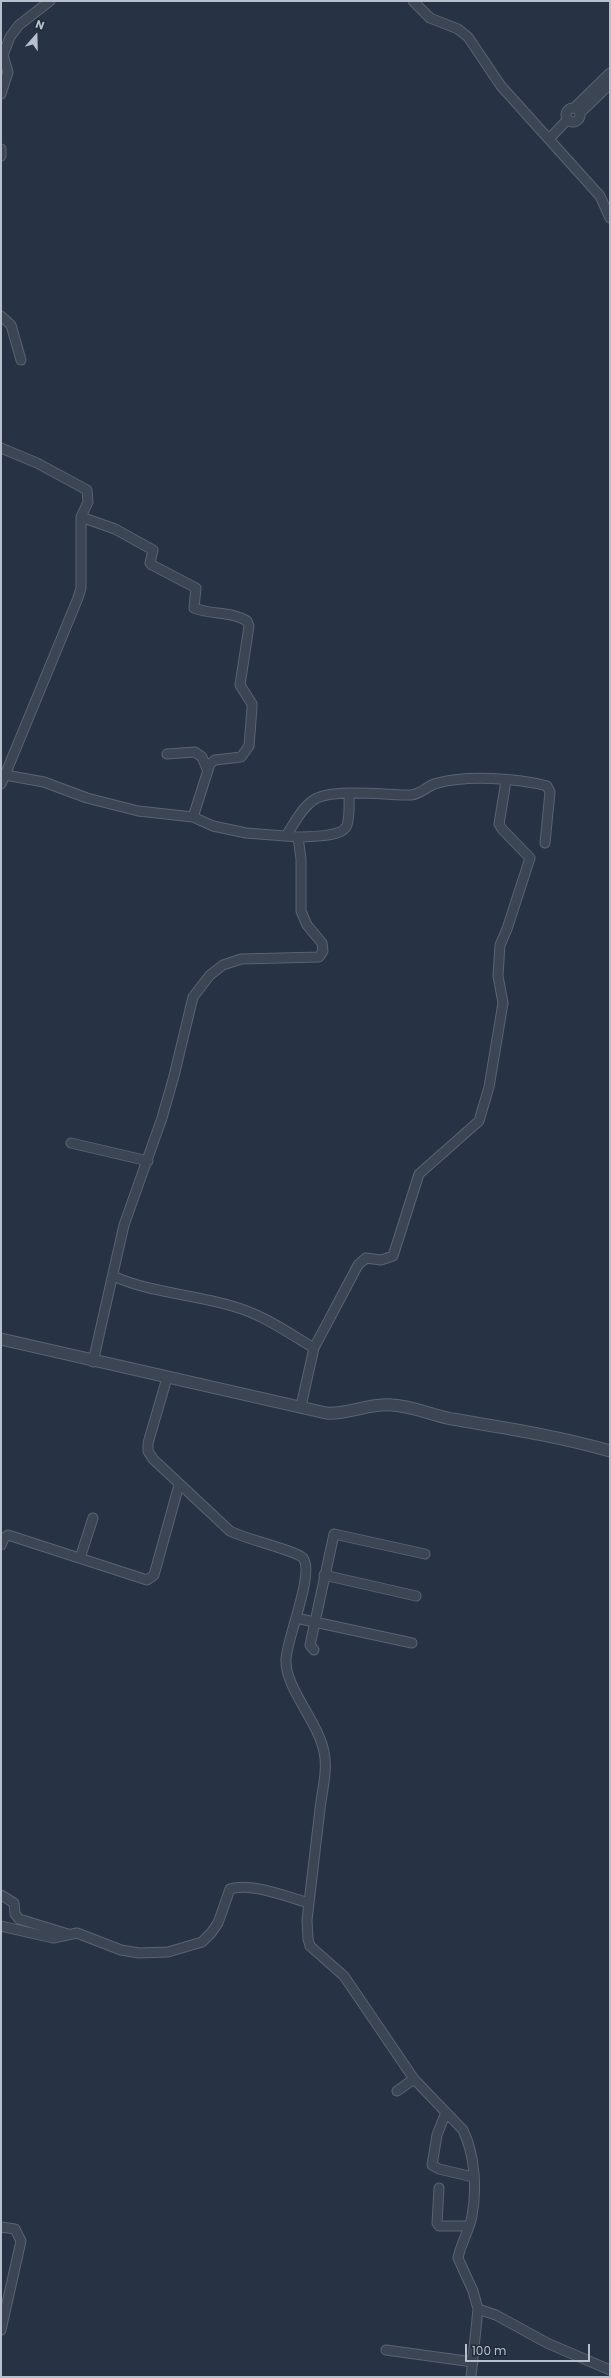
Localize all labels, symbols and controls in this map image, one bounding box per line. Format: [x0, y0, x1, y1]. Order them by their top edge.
north arrow [16, 16, 56, 56]
text: N [33, 16, 47, 34]
scale bar [467, 2336, 592, 2362]
text: 100 m [472, 2342, 506, 2359]

